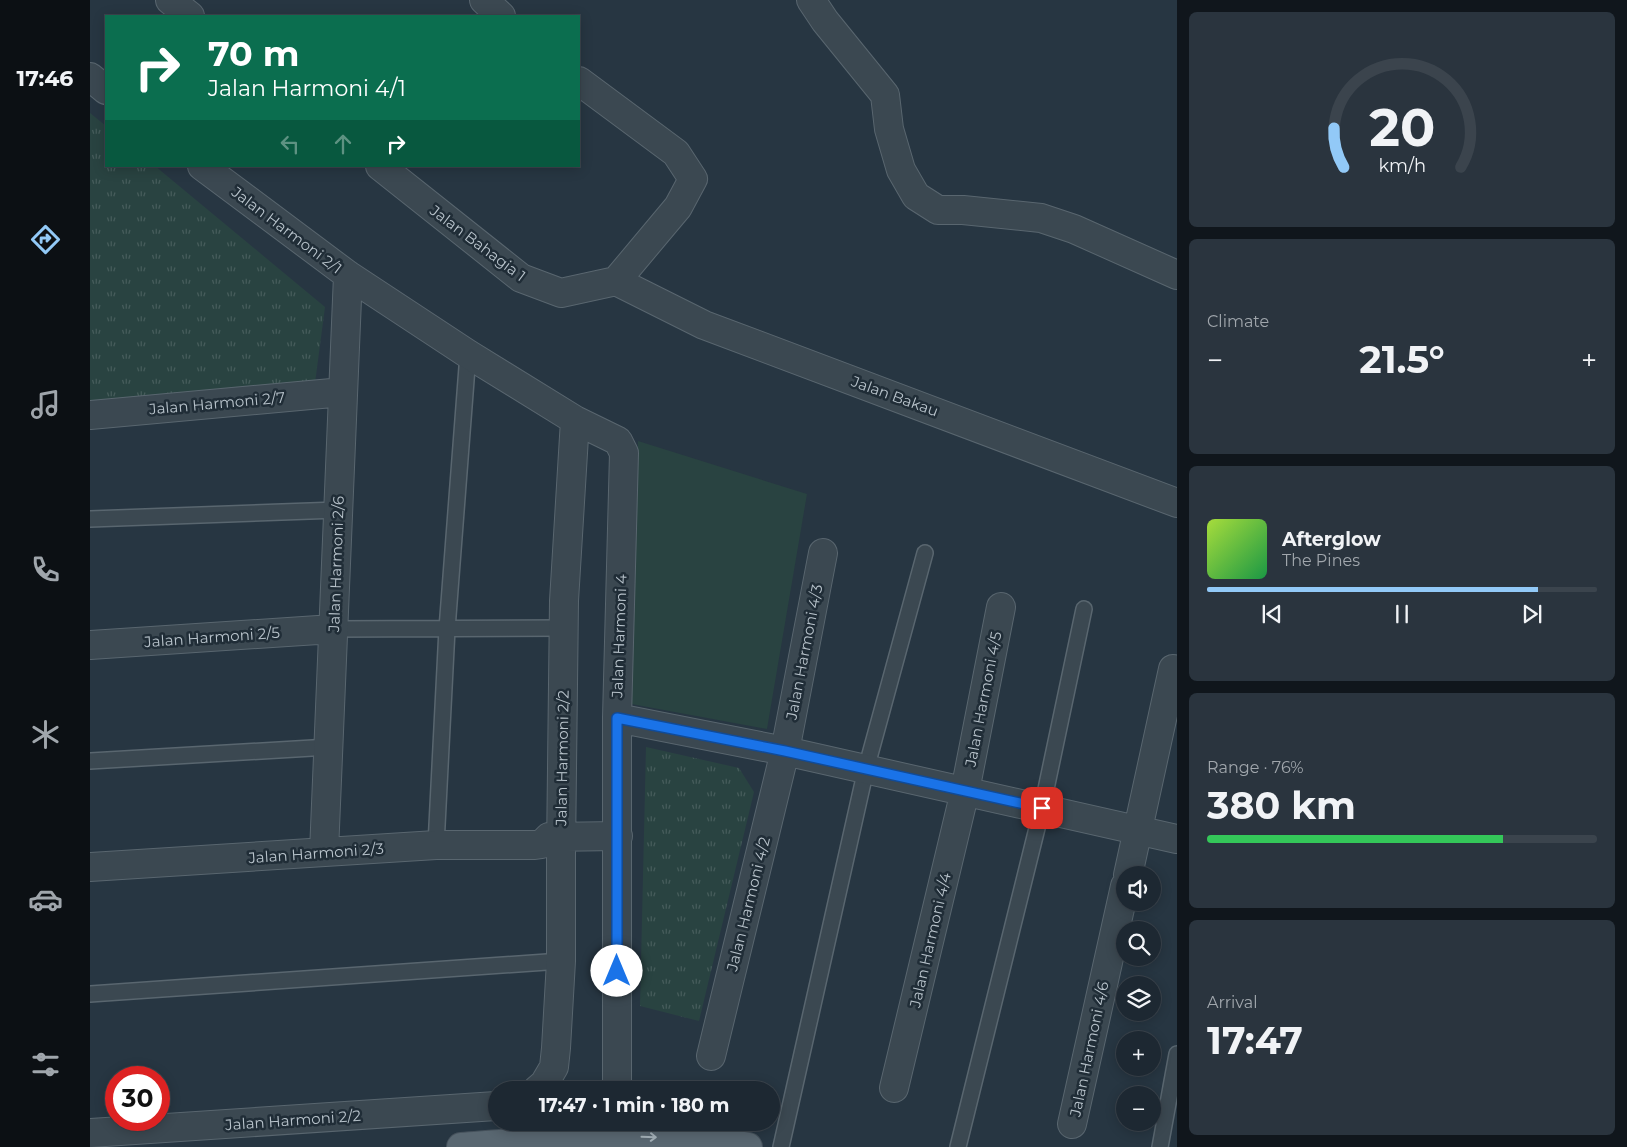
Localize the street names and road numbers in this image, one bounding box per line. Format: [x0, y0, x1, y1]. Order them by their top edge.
street label: Jalan Harmoni 2/1 [227, 182, 346, 278]
street label: Jalan Bahagia 1 [426, 200, 530, 285]
street label: Jalan Bakau [848, 371, 941, 421]
street label: Jalan Harmoni 2/7 [147, 388, 286, 418]
street label: Jalan Harmoni 2/6 [324, 496, 348, 633]
street label: Jalan Harmoni 4 [607, 574, 631, 699]
street label: Jalan Harmoni 4/3 [781, 583, 826, 722]
street label: Jalan Harmoni 2/5 [143, 623, 280, 651]
street label: Jalan Harmoni 4/5 [960, 630, 1005, 769]
street label: Jalan Harmoni 2/2 [551, 690, 573, 827]
street label: Jalan Harmoni 4/2 [722, 835, 774, 974]
street label: Jalan Harmoni 2/3 [247, 839, 384, 867]
street label: Jalan Harmoni 4/4 [905, 871, 955, 1010]
street label: Jalan Harmoni 4/6 [1065, 980, 1113, 1119]
street label: Jalan Harmoni 2/2 [224, 1106, 361, 1134]

